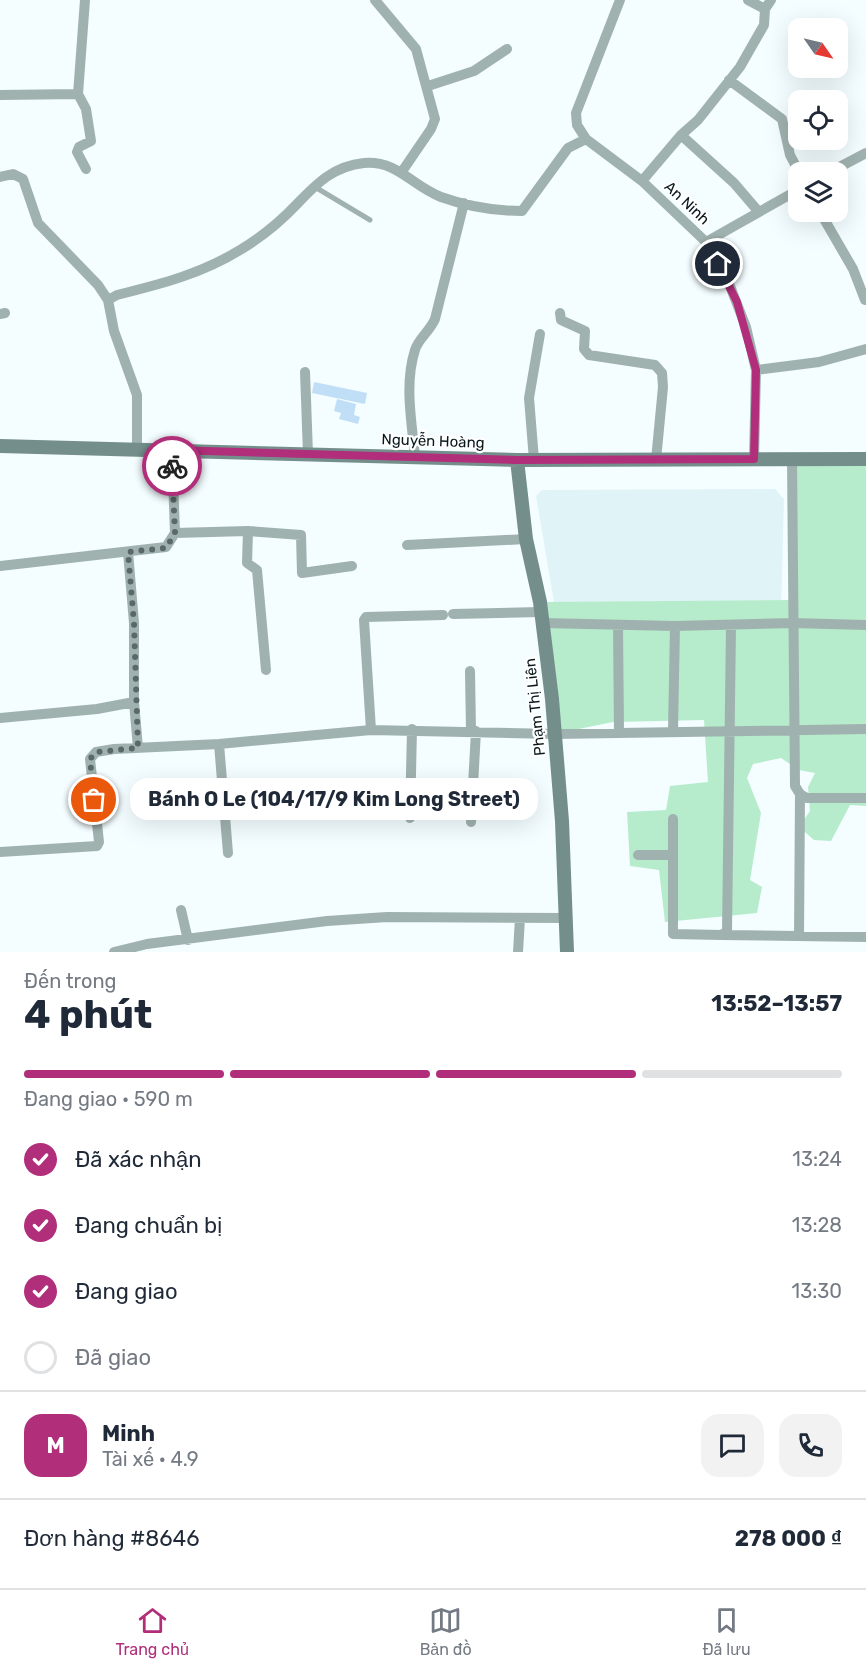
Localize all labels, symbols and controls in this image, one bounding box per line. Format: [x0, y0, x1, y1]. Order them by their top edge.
north arrow [788, 18, 848, 78]
map controls [788, 18, 848, 222]
button: locate [788, 90, 848, 150]
button: layers [788, 162, 848, 222]
street label: An Ninh [661, 178, 713, 228]
pin [692, 238, 743, 289]
icon: home [701, 247, 734, 280]
street label: Nguyễn Hoàng [381, 430, 485, 452]
courier [142, 436, 202, 496]
icon: bike [156, 450, 189, 483]
street label: Phạm Thị Liên [521, 657, 549, 757]
pin [68, 774, 119, 825]
callout: Bánh O Le (104/17/9 Kim Long Street) [130, 779, 538, 821]
icon: bag [77, 783, 110, 816]
text: Bánh O Le (104/17/9 Kim Long Street) [148, 787, 520, 811]
text: Đến trong [24, 969, 117, 993]
text: 13:52–13:57 [711, 990, 842, 1017]
text: 4 phút [24, 992, 152, 1038]
text: Đang giao · 590 m [24, 1087, 193, 1111]
icon: check [24, 1143, 57, 1176]
text: Đã xác nhận [75, 1146, 202, 1173]
text: 13:24 [792, 1147, 842, 1171]
icon: check [24, 1209, 57, 1242]
text: Đang chuẩn bị [75, 1212, 222, 1239]
text: 13:28 [792, 1213, 842, 1237]
icon: check [24, 1275, 57, 1308]
text: Đang giao [75, 1278, 178, 1305]
text: 13:30 [792, 1279, 842, 1303]
text: Đã giao [75, 1344, 151, 1371]
button: chat [701, 1414, 764, 1477]
button: phone [779, 1414, 842, 1477]
text: Minh [102, 1420, 155, 1447]
text: M [46, 1432, 65, 1459]
text: Tài xế · 4.9 [102, 1447, 199, 1471]
text: Đơn hàng #8646 [24, 1525, 199, 1552]
text: 278 000 ₫ [735, 1525, 842, 1552]
tab: Trang chủ [115, 1604, 189, 1659]
tab: Bản đồ [420, 1604, 472, 1659]
tab: Đã lưu [702, 1604, 751, 1659]

